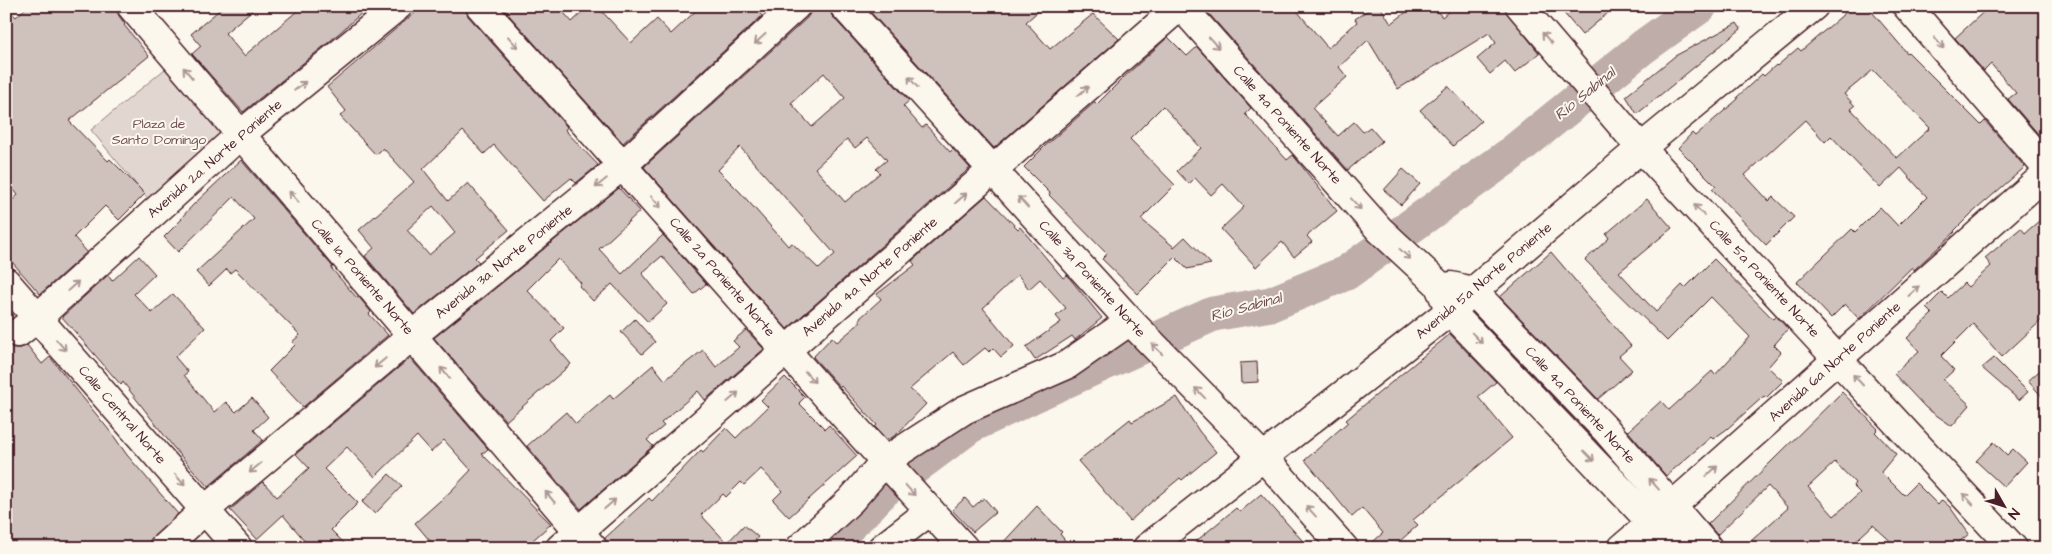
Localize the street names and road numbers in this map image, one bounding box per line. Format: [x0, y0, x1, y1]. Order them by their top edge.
street label: Calle 4a Poniente Norte [1228, 61, 1346, 189]
street label: Avenida 2a. Norte Poniente [143, 95, 287, 223]
street label: Avenida 3a. Norte Poniente [431, 200, 577, 324]
street label: Avenida 4a. Norte Poniente [798, 212, 943, 342]
street label: Calle 2a Poniente Norte [664, 213, 780, 341]
street label: Calle 1a. Poniente Norte [306, 215, 418, 340]
street label: Calle 3a Poniente Norte [1034, 216, 1150, 342]
street label: Calle 5a Poniente Norte [1704, 216, 1824, 343]
street label: Avenida 5a Norte Poniente [1412, 218, 1557, 344]
street label: Avenida 6a Norte Poniente [1765, 297, 1906, 427]
street label: Calle 4a Poniente Norte [1520, 342, 1640, 468]
street label: Calle Central Norte [73, 361, 171, 469]

